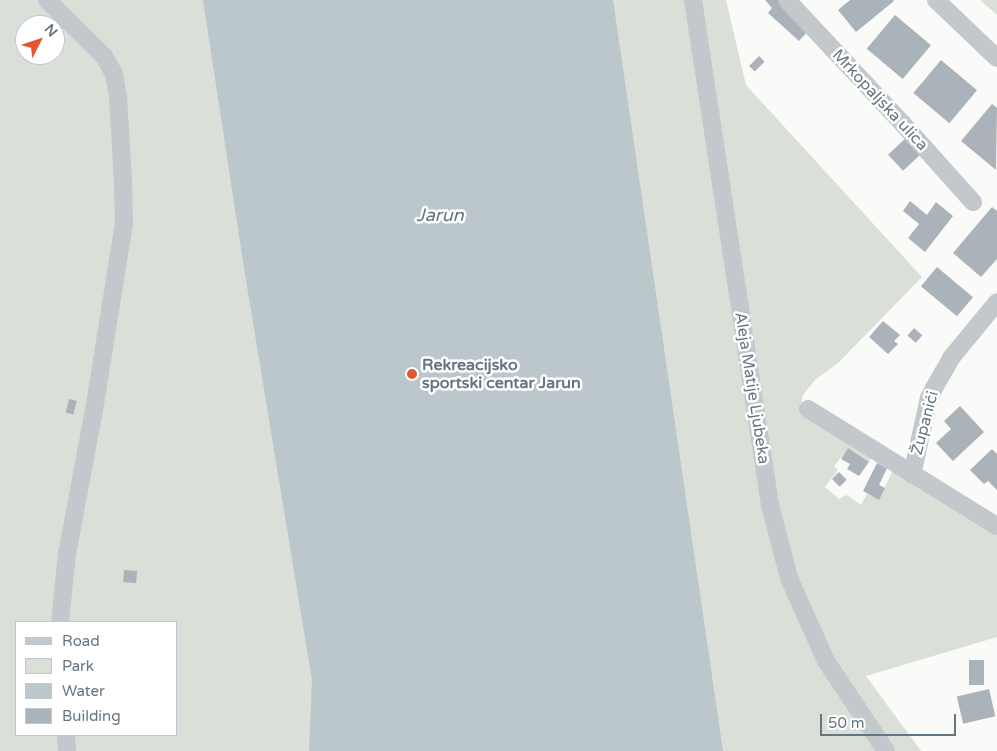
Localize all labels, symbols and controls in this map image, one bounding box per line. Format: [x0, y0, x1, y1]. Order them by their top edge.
north arrow [15, 15, 65, 65]
text: N [41, 21, 61, 40]
street label: Mrkopaljska ulica [828, 45, 932, 155]
water label: Jarun [416, 204, 464, 226]
street label: Aleja Matije Ljubeka [731, 311, 773, 465]
place label: Rekreacijsko sportski centar Jarun [422, 355, 581, 393]
marker: Rekreacijsko sportski centar Jarun [406, 368, 418, 380]
street label: Županići [907, 389, 943, 457]
legend [15, 621, 178, 736]
text: Road [62, 632, 100, 650]
text: Park [62, 657, 94, 675]
text: Water [62, 682, 105, 700]
scale bar [822, 704, 958, 736]
text: Building [62, 707, 121, 725]
text: 50 m [828, 714, 865, 732]

